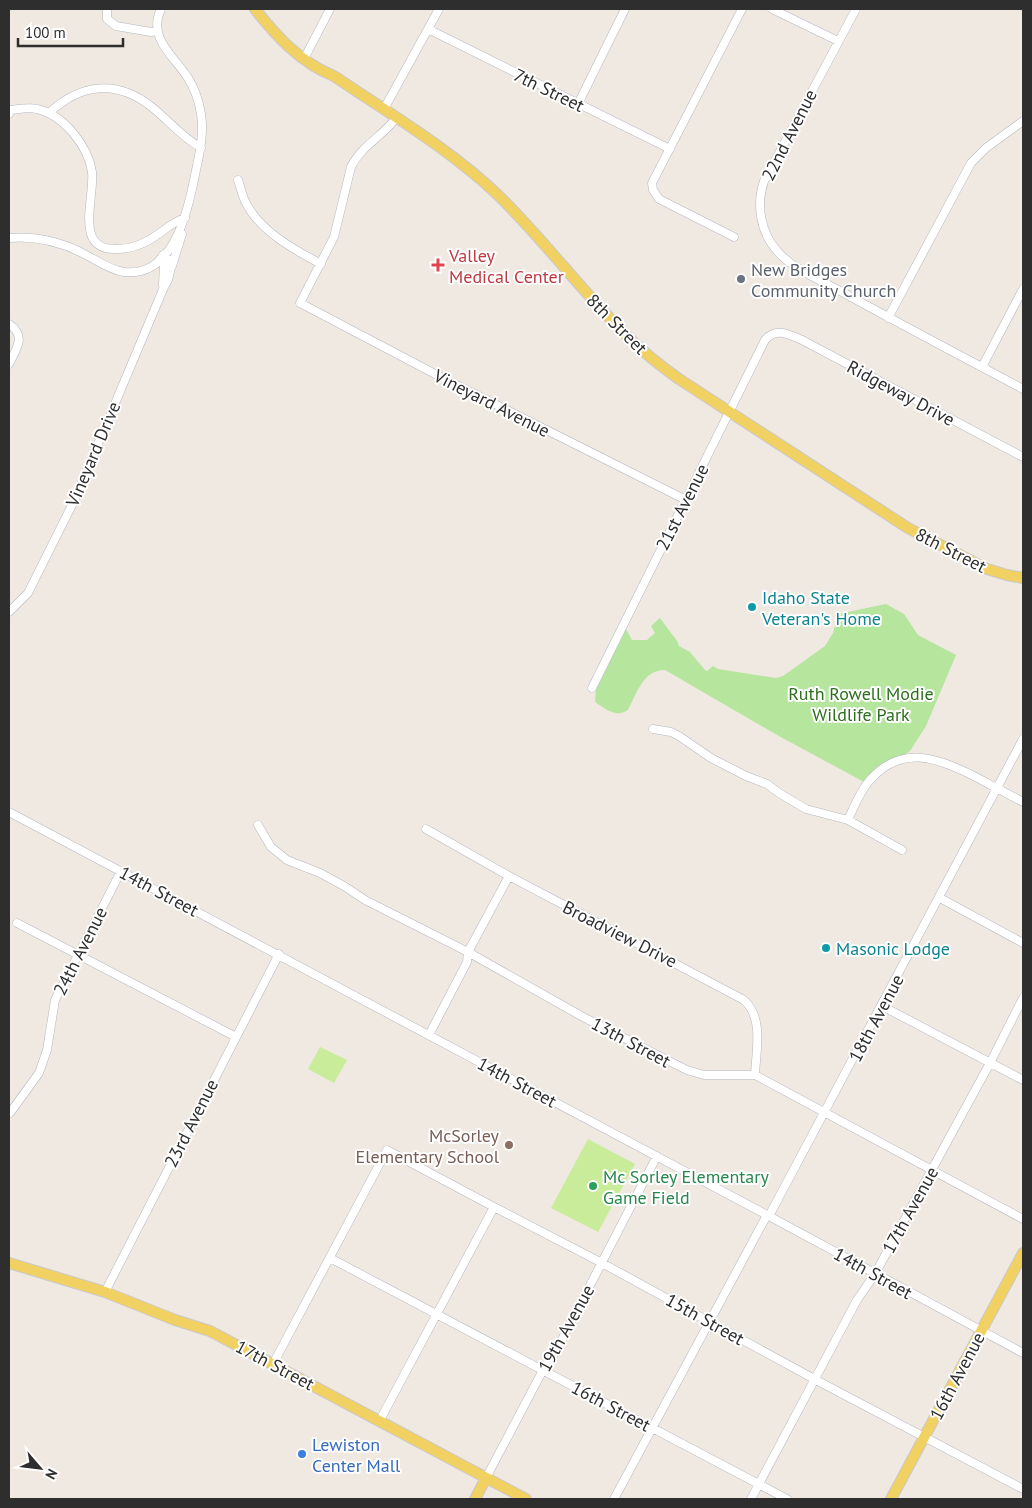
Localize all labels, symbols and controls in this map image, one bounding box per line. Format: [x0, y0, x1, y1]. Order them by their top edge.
scale bar [18, 15, 122, 47]
text: 100 m [25, 23, 66, 42]
street label: 7th Street [510, 63, 588, 117]
street label: 22nd Avenue [756, 85, 822, 185]
place label: Valley Medical Center [448, 244, 564, 288]
marker: Valley Medical Center [431, 258, 445, 272]
place label: New Bridges Community Church [751, 258, 896, 302]
marker: New Bridges Community Church [735, 273, 747, 285]
street label: 8th Street [582, 289, 652, 359]
street label: Ridgeway Drive [843, 355, 959, 431]
street label: Vineyard Avenue [429, 363, 554, 442]
street label: Vineyard Drive [60, 398, 125, 511]
street label: 21st Avenue [650, 460, 714, 554]
street label: 8th Street [912, 522, 990, 578]
place label: Idaho State Veteran's Home [761, 586, 881, 630]
marker: Idaho State Veteran's Home [746, 601, 758, 613]
park label: Ruth Rowell Modie Wildlife Park [788, 682, 934, 726]
street label: 14th Street [115, 861, 203, 921]
street label: Broadview Drive [559, 895, 681, 973]
street label: 24th Avenue [48, 903, 112, 999]
place label: Masonic Lodge [836, 937, 950, 960]
marker: Masonic Lodge [820, 942, 832, 954]
street label: 18th Avenue [843, 970, 909, 1066]
street label: 13th Street [587, 1012, 675, 1072]
street label: 14th Street [473, 1052, 561, 1112]
street label: 23rd Avenue [159, 1075, 223, 1171]
place label: McSorley Elementary School [356, 1124, 500, 1168]
marker: McSorley Elementary School [503, 1139, 515, 1151]
street label: 17th Avenue [877, 1163, 943, 1257]
place label: Mc Sorley Elementary Game Field [603, 1165, 769, 1209]
marker: Mc Sorley Elementary Game Field [587, 1180, 599, 1192]
street label: 14th Street [830, 1242, 916, 1304]
street label: 19th Avenue [533, 1280, 599, 1376]
street label: 15th Street [662, 1288, 748, 1350]
street label: 16th Avenue [924, 1328, 990, 1424]
street label: 17th Street [232, 1335, 318, 1395]
street label: 16th Street [567, 1376, 655, 1436]
place label: Lewiston Center Mall [312, 1433, 401, 1477]
north arrow [15, 1443, 65, 1493]
marker: Lewiston Center Mall [296, 1448, 308, 1460]
text: N [41, 1466, 62, 1482]

